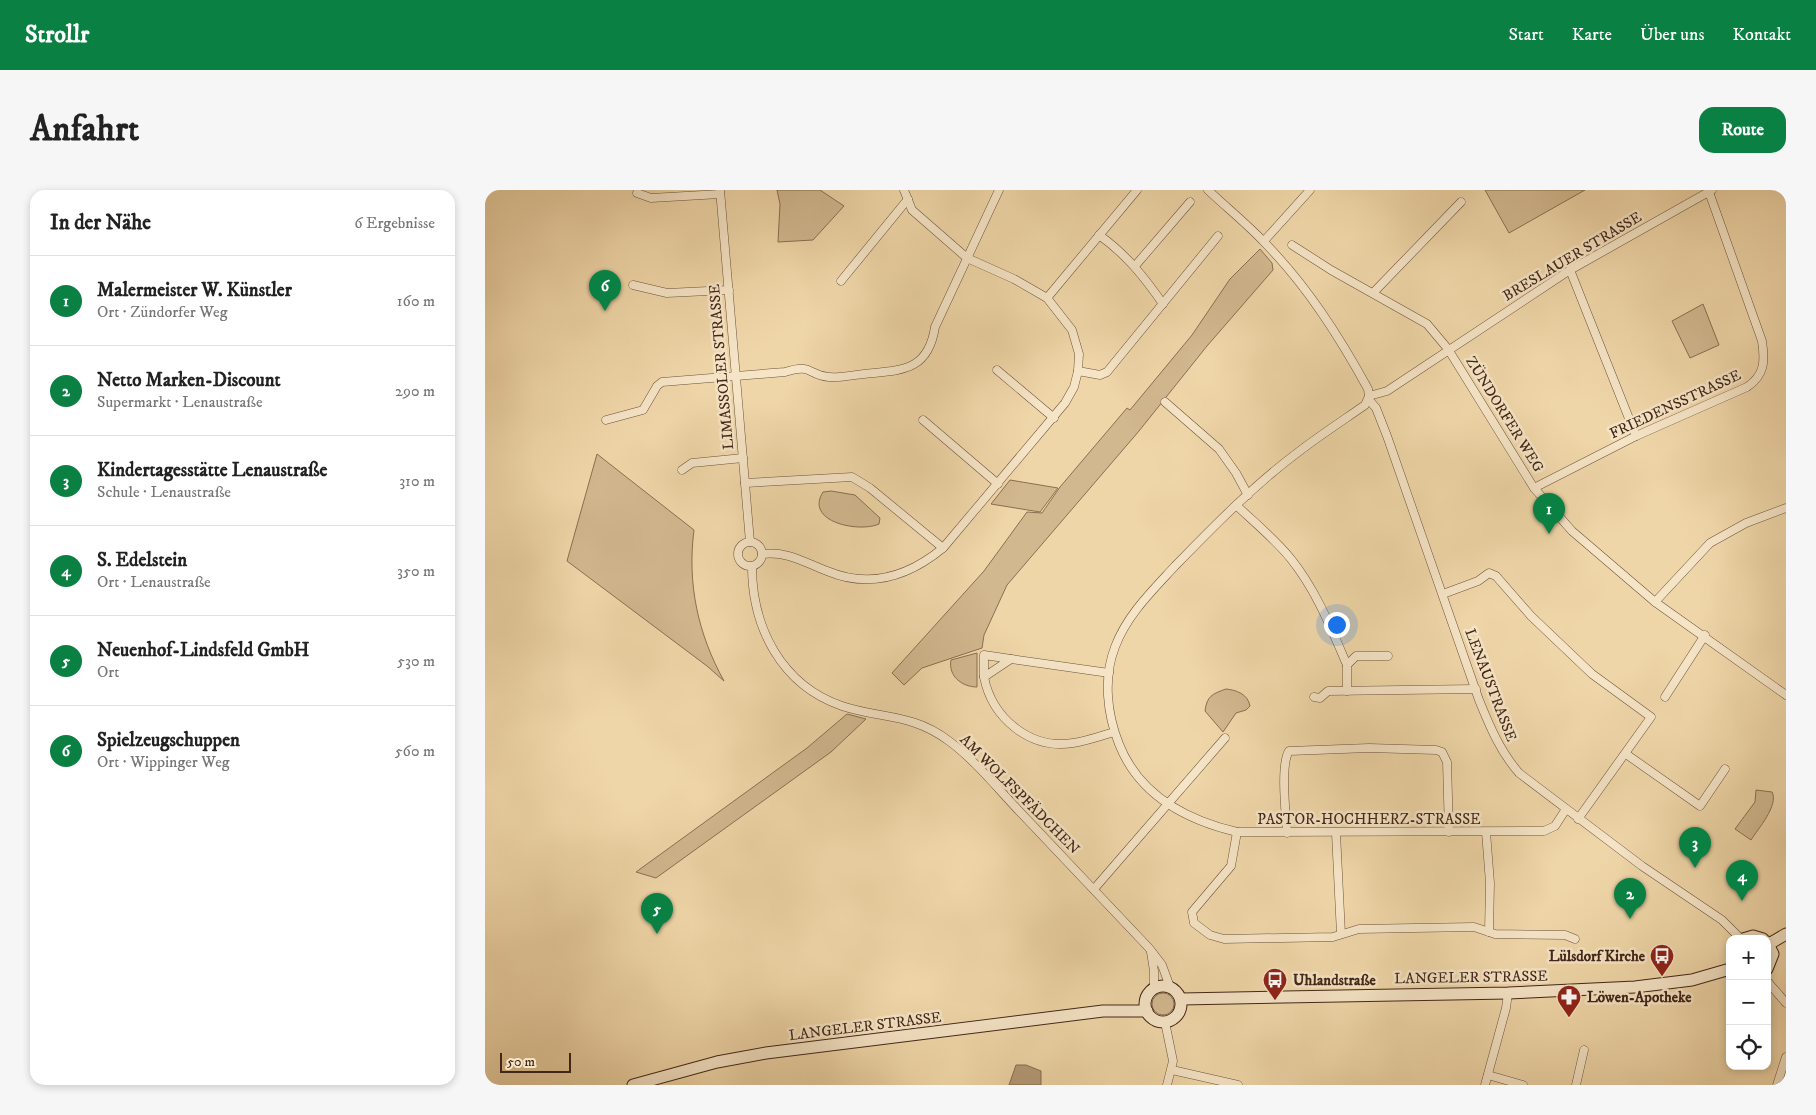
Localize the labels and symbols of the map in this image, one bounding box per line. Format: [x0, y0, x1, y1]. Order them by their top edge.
street label: BRESLAUER STRASSE [1499, 207, 1645, 305]
pin: 6 [589, 270, 621, 311]
street label: LIMASSOLER STRASSE [705, 283, 738, 451]
street label: ZÜNDORFER WEG [1461, 353, 1548, 476]
street label: FRIEDENSSTRASSE [1607, 366, 1744, 443]
pin: 1 [1533, 493, 1565, 534]
your location [1324, 612, 1350, 638]
street label: LENAUSTRASSE [1460, 626, 1521, 745]
street label: AM WOLFSPFÄDCHEN [956, 730, 1084, 858]
street label: PASTOR-HOCHHERZ-STRASSE [1257, 810, 1481, 829]
pin: 3 [1679, 827, 1711, 868]
pin: 4 [1726, 860, 1758, 901]
pin: 2 [1614, 878, 1646, 919]
pin: 5 [641, 893, 673, 934]
bus stop icon: Lülsdorf Kirche [1649, 943, 1675, 977]
place label: Lülsdorf Kirche [1549, 947, 1646, 966]
bus stop icon: Uhlandstraße [1262, 967, 1288, 1001]
street label: LANGELER STRASSE [1394, 967, 1548, 988]
place label: Uhlandstraße [1293, 971, 1376, 990]
pharmacy icon: Löwen-Apotheke [1556, 984, 1582, 1018]
place label: Löwen-Apotheke [1587, 988, 1692, 1007]
street label: LANGELER STRASSE [788, 1008, 943, 1045]
scale bar [500, 1050, 571, 1073]

